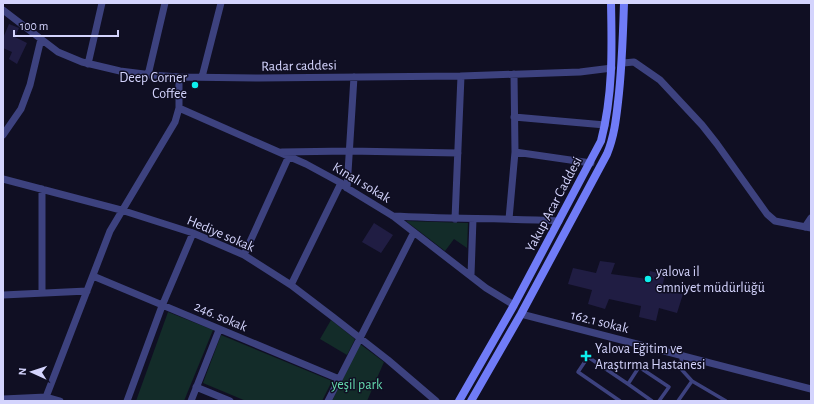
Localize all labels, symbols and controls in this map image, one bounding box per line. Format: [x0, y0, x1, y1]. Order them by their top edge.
scale bar [14, 12, 118, 38]
text: 100 m [20, 20, 48, 32]
street label: Radar caddesi [261, 58, 337, 74]
place label: Deep Corner Coffee [119, 71, 187, 101]
marker: Deep Corner Coffee [190, 80, 200, 90]
street label: Yakup Acar Caddesi [523, 155, 585, 254]
street label: Kınalı sokak [330, 160, 393, 206]
street label: Hediye sokak [185, 213, 257, 255]
place label: yalova il emniyet müdürlüğü [655, 265, 765, 295]
marker: yalova il emniyet müdürlüğü [643, 274, 653, 284]
street label: 246. sokak [192, 299, 250, 335]
street label: 162.1 sokak [569, 308, 631, 336]
place label: Yalova Eğitim ve Araştırma Hastanesi [595, 342, 705, 372]
marker: Yalova Eğitim ve Araştırma Hastanesi [580, 350, 592, 362]
north arrow [12, 352, 52, 392]
text: N [17, 367, 28, 376]
park label: yeşil park [331, 378, 383, 392]

